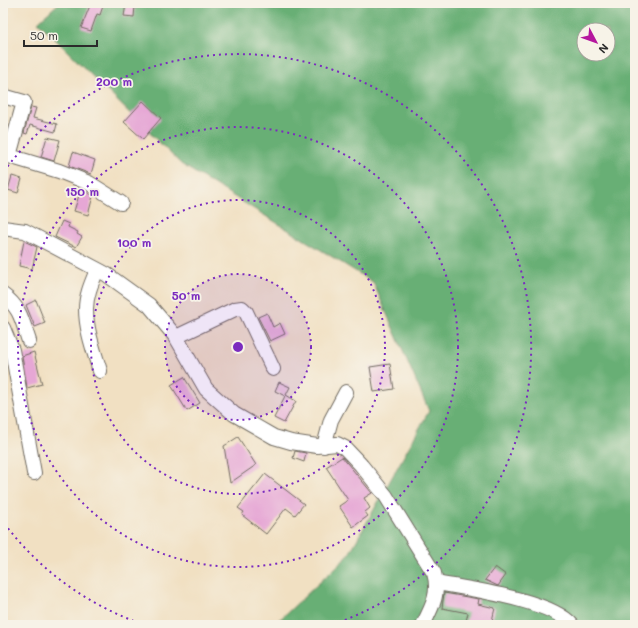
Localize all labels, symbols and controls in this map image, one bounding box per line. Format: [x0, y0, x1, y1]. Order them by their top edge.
scale bar [24, 22, 97, 48]
north arrow [576, 22, 616, 62]
text: 50 m [30, 27, 58, 43]
text: N [596, 41, 612, 57]
text: 200 m [96, 73, 132, 89]
text: 150 m [65, 183, 99, 199]
text: 100 m [117, 234, 151, 250]
text: 50 m [172, 287, 200, 303]
centre of rings [231, 340, 245, 354]

